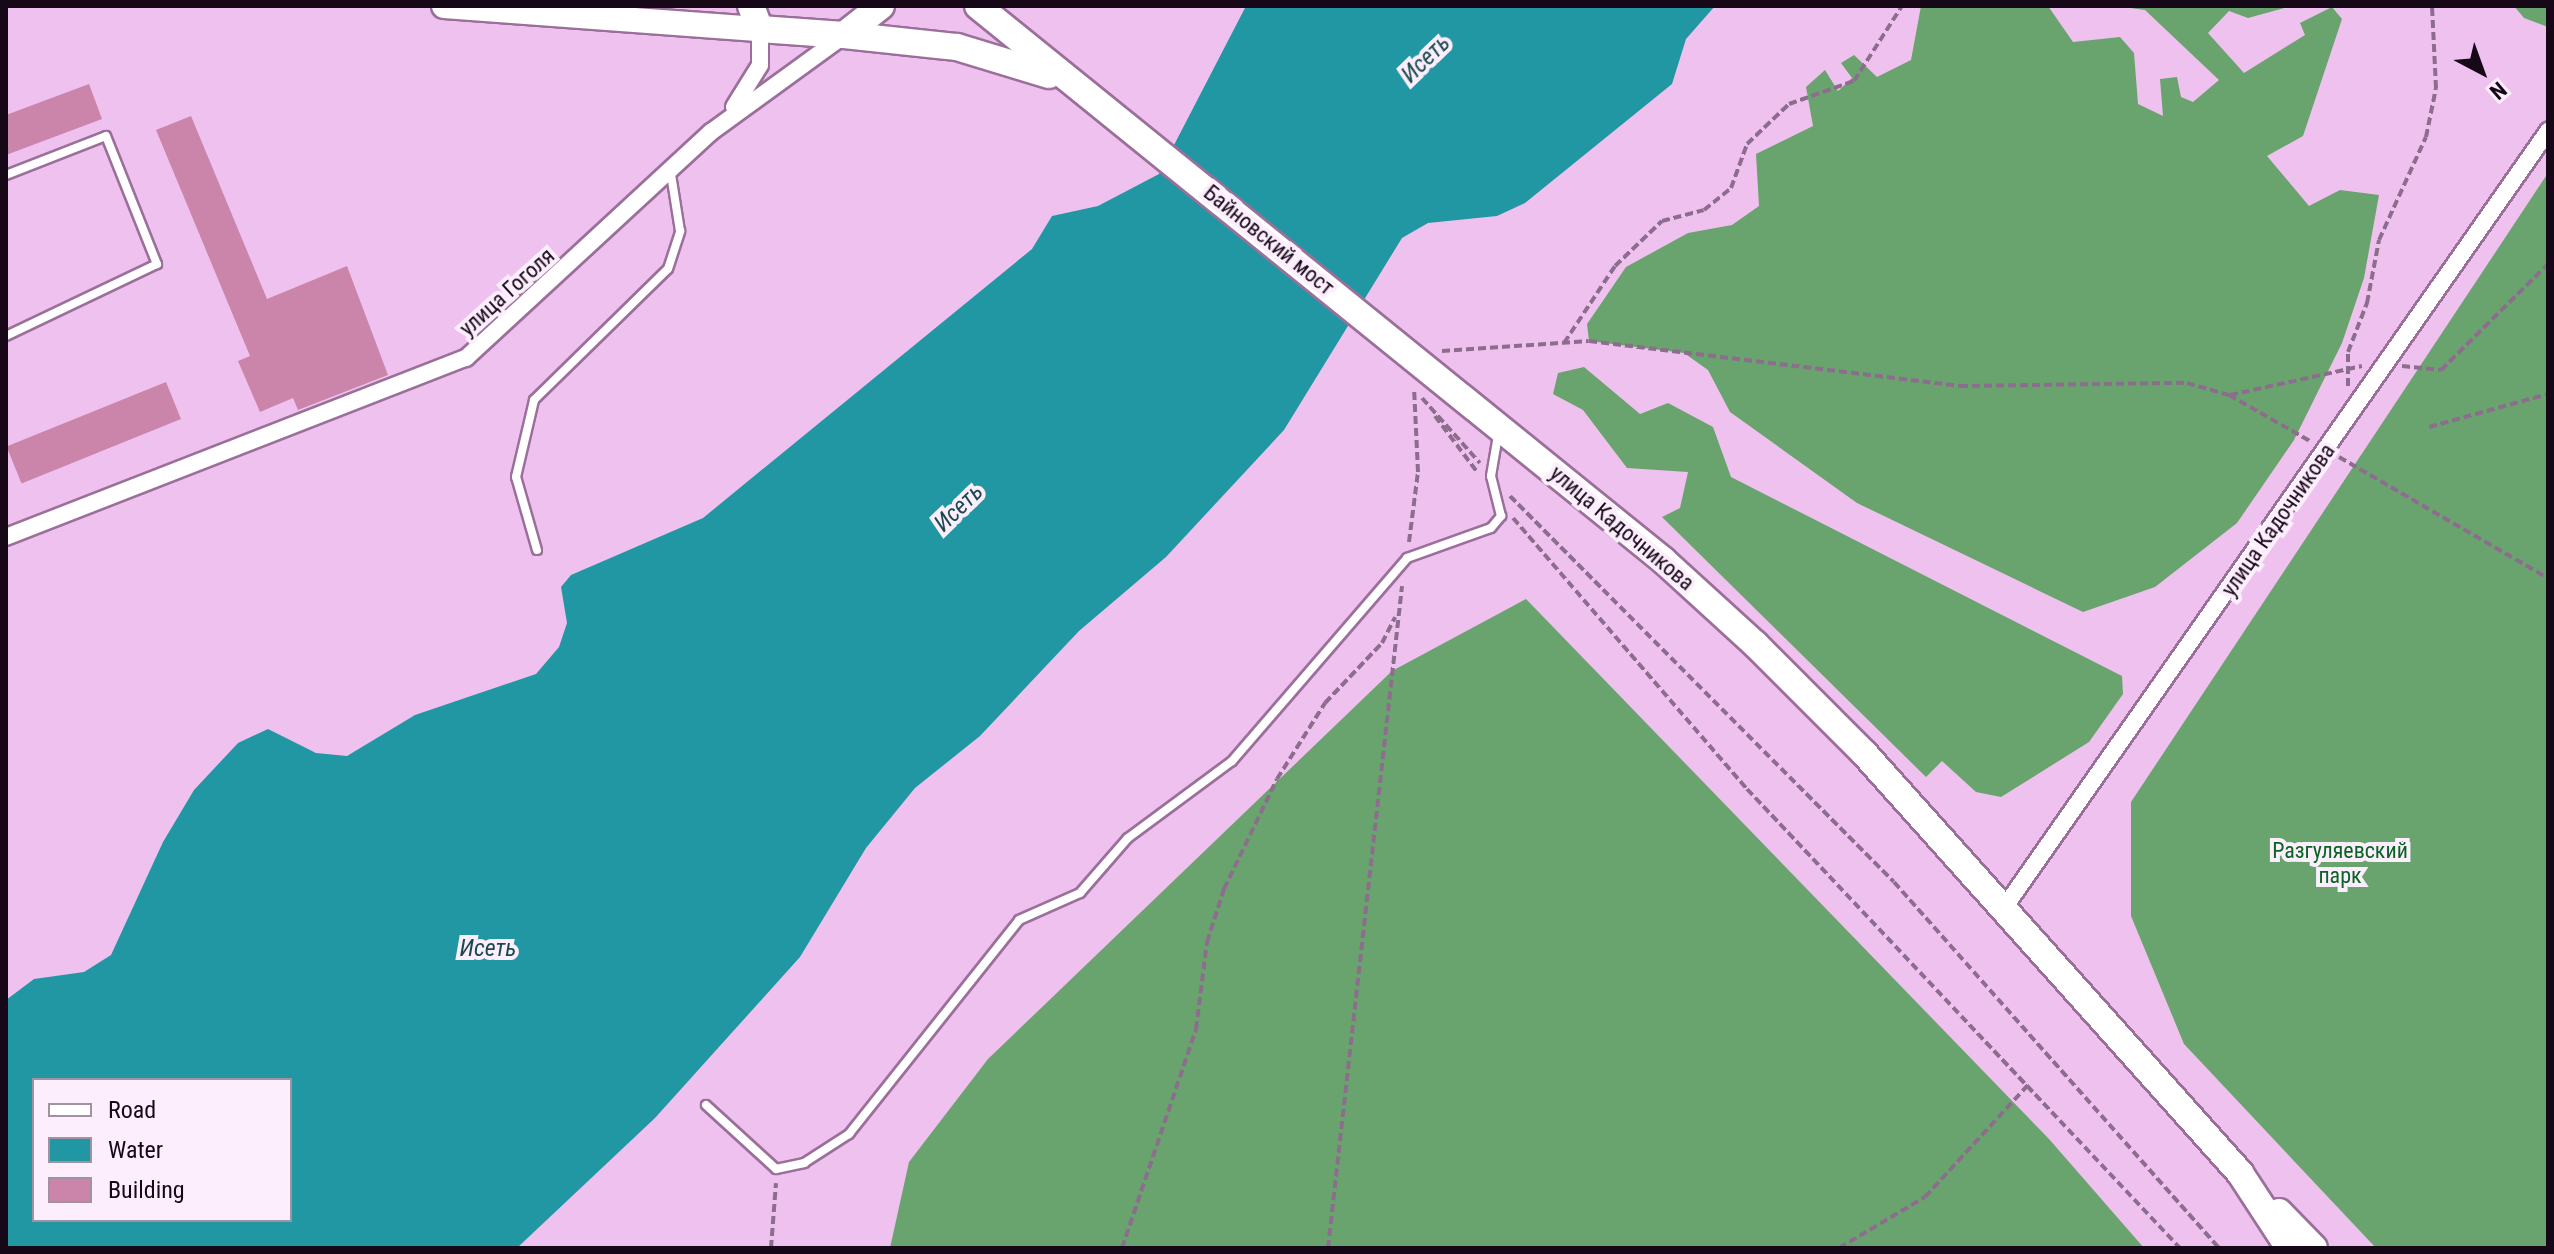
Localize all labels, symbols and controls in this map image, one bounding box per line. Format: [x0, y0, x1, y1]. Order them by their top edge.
water label: Исеть [1395, 29, 1457, 89]
north arrow [2442, 32, 2522, 112]
text: N [2485, 77, 2511, 104]
street label: Байновский мост [1198, 179, 1340, 301]
street label: улица Гоголя [454, 242, 560, 342]
street label: улица Кадочникова [2216, 439, 2340, 601]
street label: улица Кадочникова [1545, 460, 1699, 596]
water label: Исеть [928, 478, 990, 538]
park label: Разгуляевский парк [2272, 837, 2408, 888]
water label: Исеть [459, 935, 517, 963]
legend [32, 1078, 292, 1222]
text: Road [108, 1096, 156, 1124]
text: Water [108, 1136, 163, 1164]
text: Building [108, 1176, 185, 1204]

